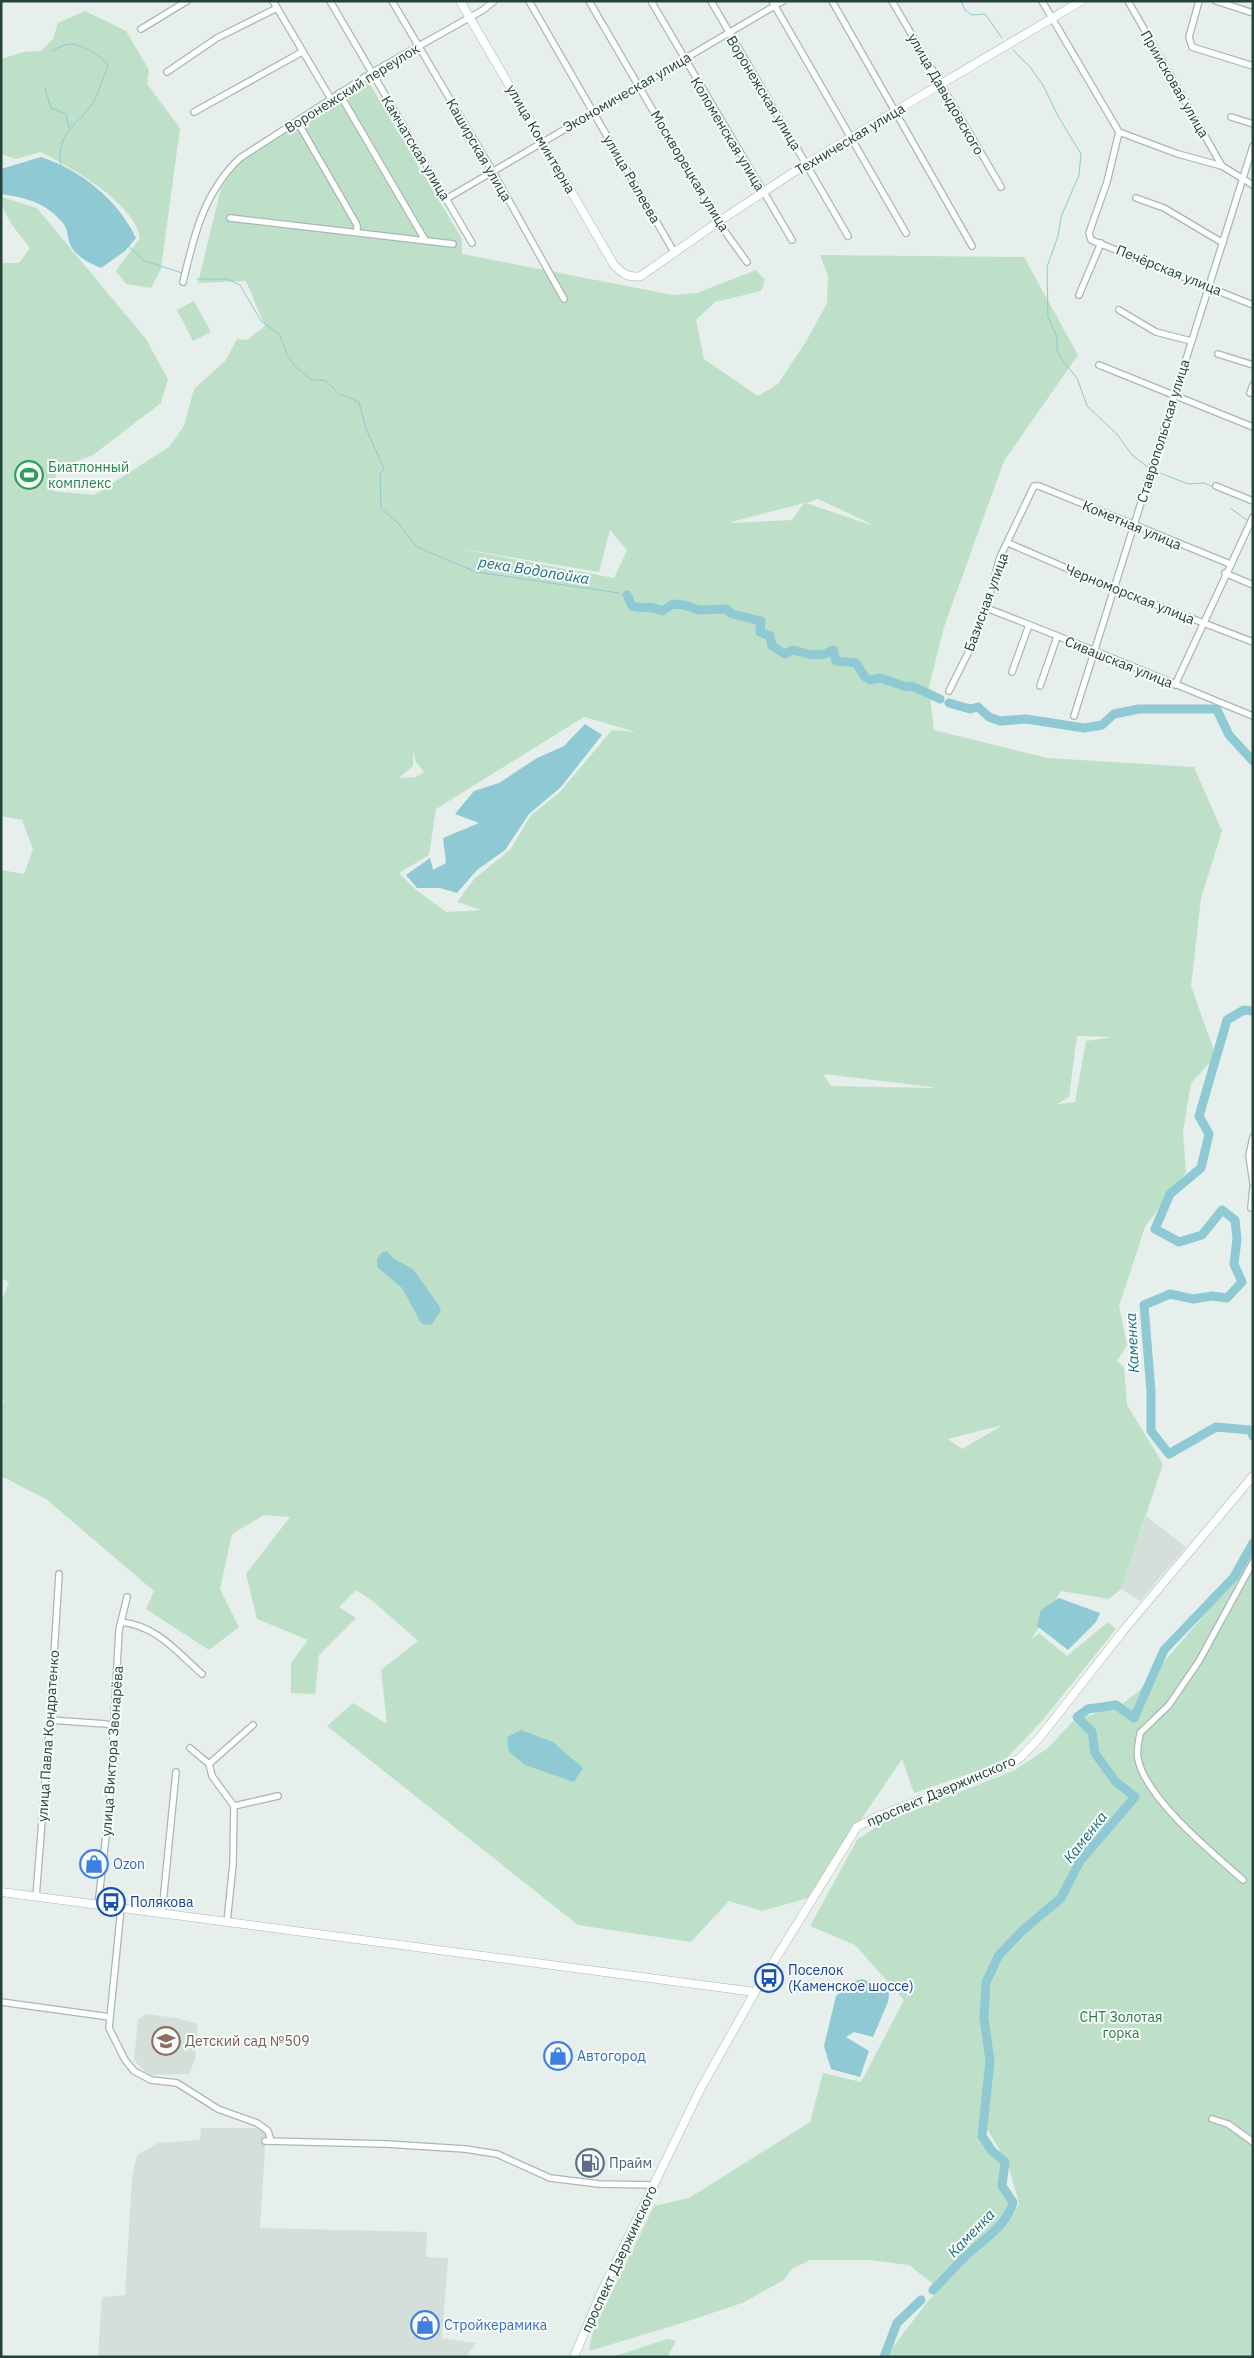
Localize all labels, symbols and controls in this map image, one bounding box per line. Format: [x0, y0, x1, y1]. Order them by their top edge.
street label: Приисковая улица [1137, 27, 1213, 142]
street label: улица Давыдовского [904, 30, 988, 158]
street label: Воронежская улица [723, 32, 806, 154]
street label: Воронежский переулок [281, 39, 423, 137]
street label: Экономическая улица [560, 48, 695, 136]
street label: Коломенская улица [687, 74, 769, 195]
street label: улица Коминтерна [502, 81, 580, 197]
street label: Камчатская улица [378, 92, 455, 204]
street label: Каширская улица [442, 95, 516, 205]
street label: Техническая улица [792, 99, 909, 179]
street label: Москворецкая улица [647, 107, 734, 235]
street label: улица Рылеева [599, 132, 665, 227]
street label: Печёрская улица [1114, 241, 1225, 300]
street label: Ставропольская улица [1133, 357, 1194, 505]
place label: Биатлонный комплекс [48, 458, 129, 492]
sports icon: Биатлонный комплекс [14, 460, 44, 490]
street label: Кометная улица [1080, 496, 1185, 554]
street label: Базисная улица [960, 550, 1012, 654]
water label: река Водопойка [476, 552, 591, 588]
street label: Черноморская улица [1063, 560, 1198, 628]
street label: Сивашская улица [1062, 632, 1176, 692]
water label: Каменка [1121, 1312, 1143, 1374]
street label: улица Павла Кондратенко [33, 1649, 63, 1822]
street label: улица Виктора Звонарёва [97, 1665, 127, 1837]
street label: проспект Дзержинского [864, 1751, 1018, 1831]
water label: Каменка [1059, 1807, 1111, 1867]
shop icon: Ozon [79, 1849, 109, 1879]
place label: Ozon [113, 1855, 145, 1873]
bus stop icon: Полякова [96, 1887, 126, 1917]
place label: Полякова [130, 1893, 194, 1911]
place label: Поселок (Каменское шоссе) [788, 1961, 914, 1995]
bus stop icon: Поселок (Каменское шоссе) [754, 1963, 784, 1993]
park label: СНТ Золотая горка [1080, 2008, 1162, 2042]
school or university icon: Детский сад №509 [151, 2026, 181, 2056]
place label: Детский сад №509 [185, 2032, 310, 2050]
shop icon: Автогород [543, 2041, 573, 2071]
place label: Автогород [577, 2047, 646, 2065]
fuel station icon: Прайм [575, 2148, 605, 2178]
place label: Прайм [609, 2154, 652, 2172]
street label: проспект Дзержинского [577, 2182, 661, 2335]
water label: Каменка [943, 2205, 999, 2261]
shop icon: Стройкерамика [410, 2310, 440, 2340]
place label: Стройкерамика [444, 2316, 548, 2334]

